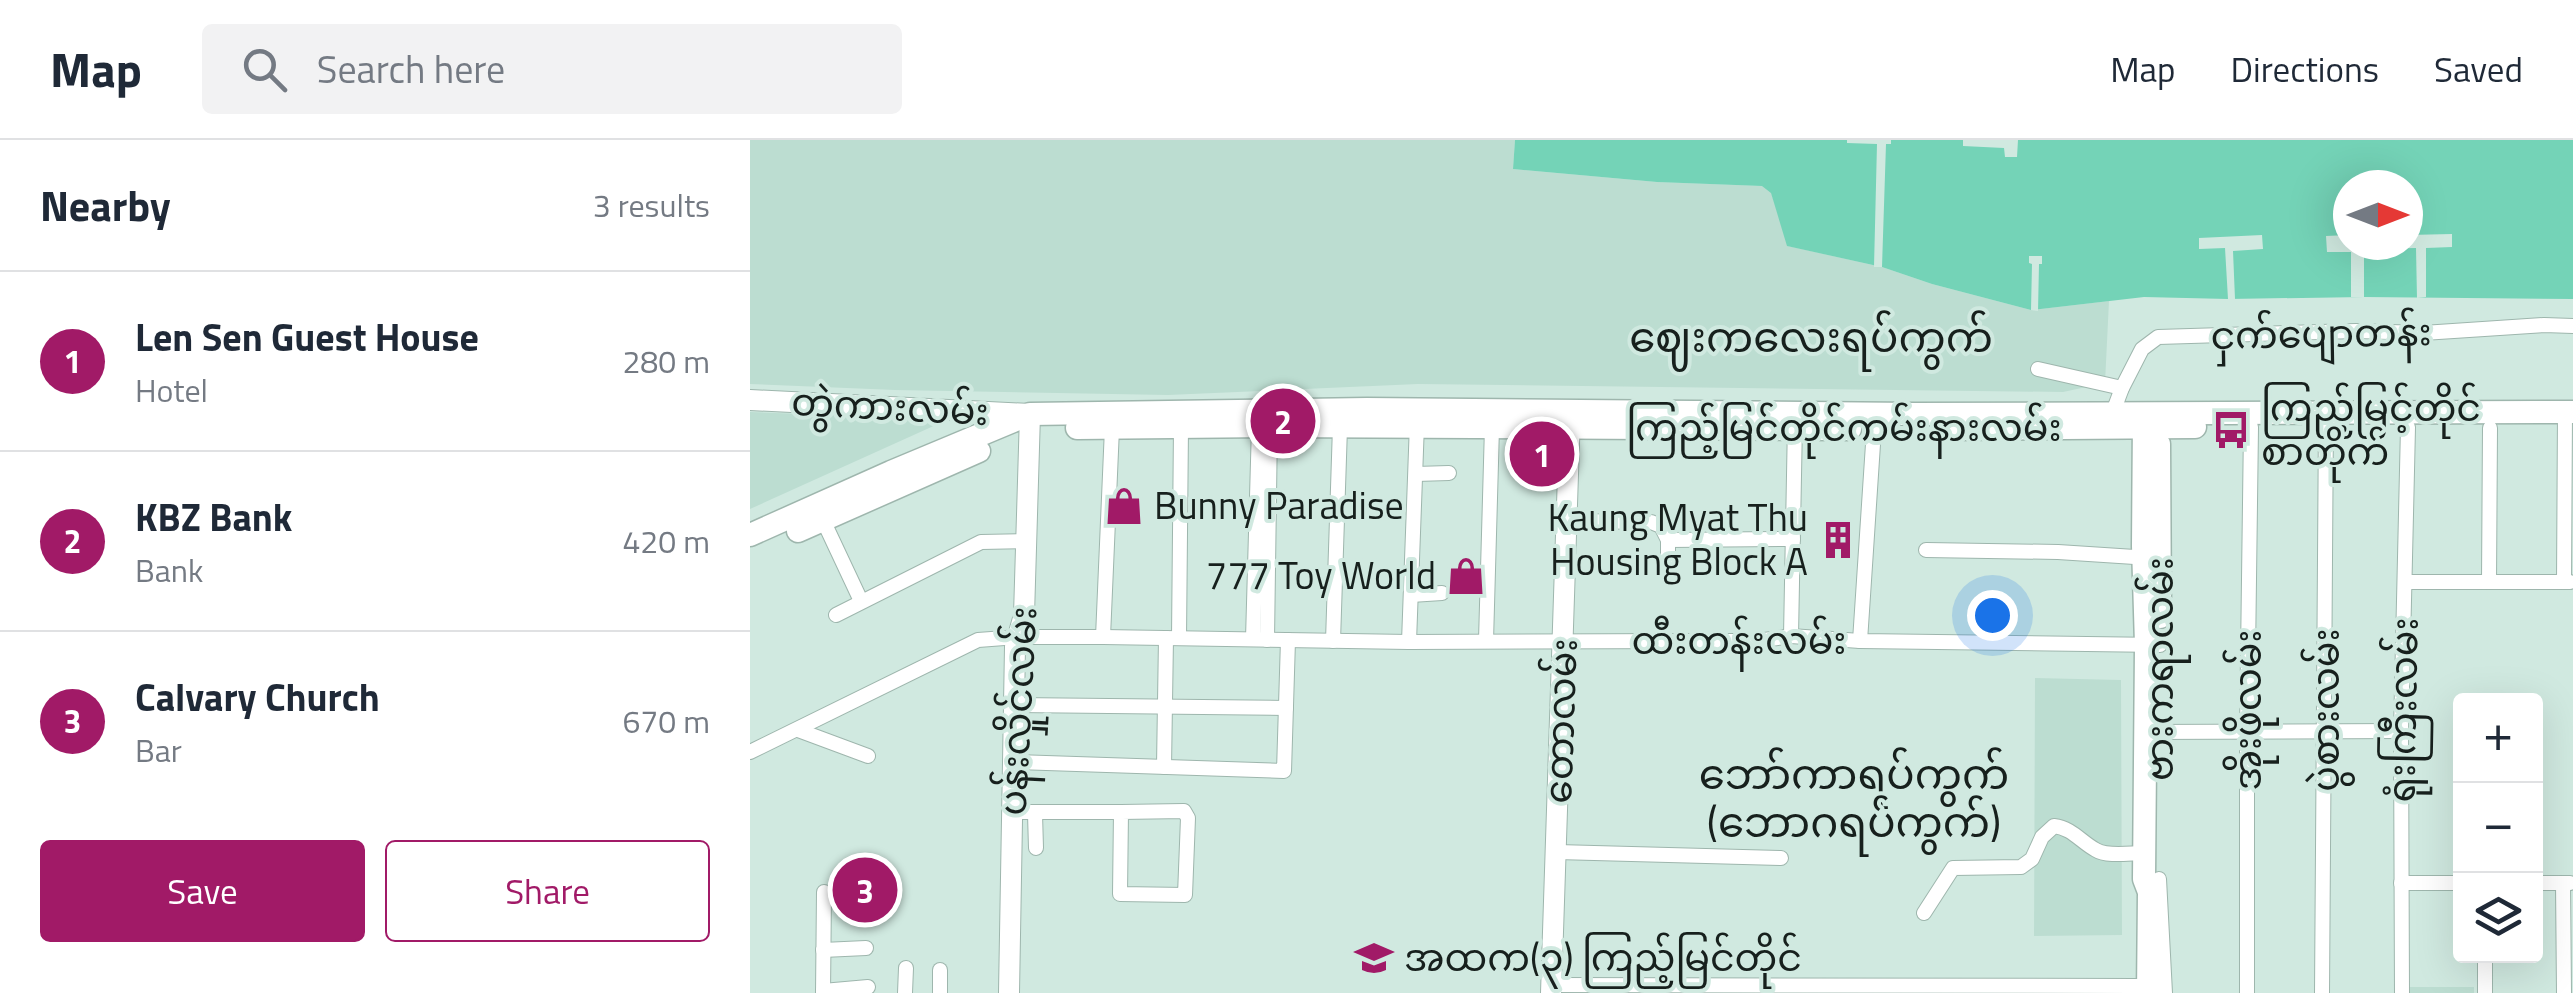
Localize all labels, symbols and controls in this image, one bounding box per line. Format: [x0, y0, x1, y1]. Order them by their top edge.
search box [202, 24, 902, 114]
text: Map [50, 33, 142, 106]
text: Search here [317, 40, 505, 98]
icon: search [237, 42, 292, 97]
text: Map [2110, 42, 2176, 96]
text: Directions [2231, 42, 2379, 96]
text: Saved [2434, 42, 2523, 96]
north arrow [2333, 170, 2423, 260]
text: Nearby [40, 173, 171, 237]
text: 3 results [593, 181, 710, 229]
street label: ငှက်ပျောတန်း [2210, 302, 2432, 367]
district label: ဈေးကလေးရပ်ကွက် [1629, 304, 1993, 372]
text: Len Sen Guest House [135, 308, 479, 366]
text: 1 [64, 337, 81, 385]
text: 280 m [622, 337, 710, 385]
text: Hotel [135, 366, 208, 414]
street label: တွဲကားလမ်း [790, 372, 990, 441]
place label: ကြည့်မြင့်တိုင် စာတိုက် [2261, 378, 2481, 483]
pin: 2 [1250, 384, 1316, 458]
street label: ကြည့်မြင်တိုင်ကမ်းနားလမ်း [1626, 398, 2062, 459]
bus stop icon: ကြည့်မြင့်တိုင် စာတိုက် [2210, 409, 2252, 451]
pin: 1 [1510, 416, 1574, 492]
place label: Bunny Paradise [1154, 476, 1404, 534]
shop icon: Bunny Paradise [1103, 485, 1145, 527]
text: KBZ Bank [135, 488, 292, 546]
place label: Kaung Myat Thu Housing Block A [1548, 488, 1808, 590]
text: 2 [64, 517, 81, 565]
text: 420 m [622, 517, 710, 565]
building icon: Kaung Myat Thu Housing Block A [1817, 519, 1859, 561]
text: Bank [135, 546, 203, 594]
place label: 777 Toy World [1206, 546, 1436, 604]
shop icon: 777 Toy World [1445, 555, 1487, 597]
street label: ဗားကရာလမ်း [2130, 557, 2191, 781]
your location [1967, 590, 2018, 641]
street label: ပန်းလှိုင်လမ်း [983, 605, 1054, 817]
street label: ထီးတန်းလမ်း [1631, 611, 1847, 672]
street label: ရုံးကြီးလမ်း [2371, 617, 2436, 803]
street label: ပွဲစားလမ်း [2296, 628, 2355, 792]
street label: အိုးဖိုလမ်း [2218, 629, 2279, 791]
street label: တောလမ်း [1528, 637, 1592, 804]
text: Calvary Church [135, 668, 380, 726]
map controls [2453, 693, 2543, 963]
button: + [2453, 693, 2543, 783]
text: 3 [64, 697, 81, 745]
text: 670 m [622, 697, 710, 745]
text: Bar [135, 726, 182, 774]
district label: ဘော်ကာရပ်ကွက် (ဘောဂရပ်ကွက်) [1699, 741, 2009, 857]
button: − [2453, 783, 2543, 873]
button: Save [40, 840, 365, 942]
button: Share [385, 840, 710, 942]
pin: 3 [832, 852, 898, 928]
button: layers [2453, 873, 2543, 963]
place label: အထက(၃) ကြည့်မြင်တိုင် [1404, 928, 1802, 989]
school or university icon: အထက(၃) ကြည့်မြင်တိုင် [1353, 937, 1395, 979]

